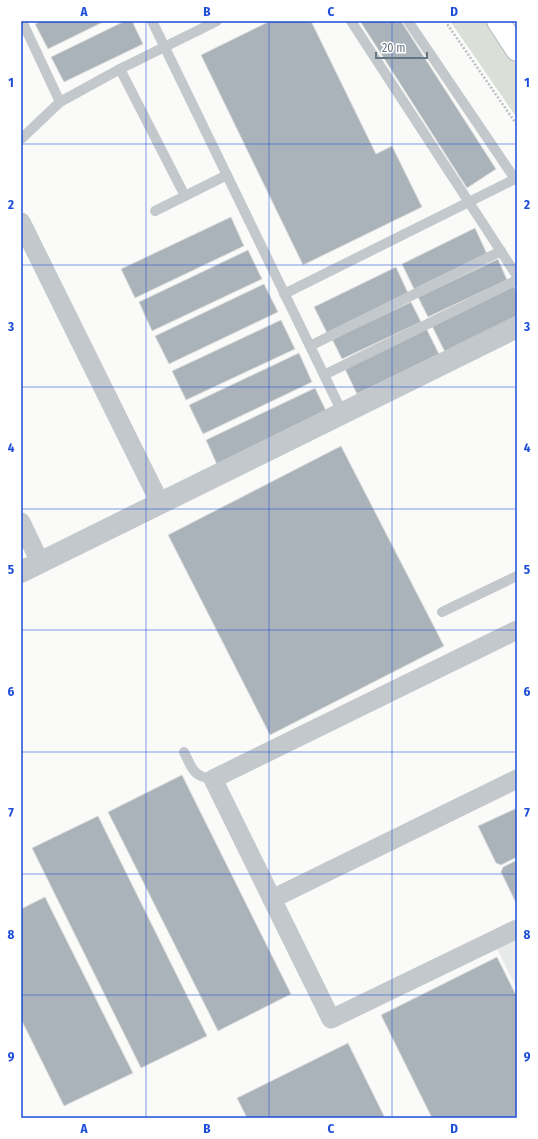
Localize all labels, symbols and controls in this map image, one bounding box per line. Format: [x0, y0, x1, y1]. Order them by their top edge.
text: A [79, 4, 88, 19]
text: B [203, 4, 211, 19]
text: C [328, 4, 335, 19]
text: D [450, 4, 458, 19]
scale bar [376, 34, 427, 60]
text: 20 m [382, 41, 406, 55]
text: 1 [8, 75, 14, 90]
text: 1 [524, 75, 530, 90]
text: 2 [7, 197, 14, 212]
text: 2 [523, 197, 530, 212]
text: 3 [7, 319, 14, 334]
text: 3 [523, 319, 530, 334]
text: 4 [8, 440, 15, 455]
text: 4 [524, 440, 531, 455]
text: 5 [8, 562, 14, 577]
text: 5 [524, 562, 530, 577]
text: 6 [8, 684, 15, 699]
text: 6 [524, 684, 531, 699]
text: 7 [8, 805, 14, 820]
text: 7 [524, 805, 530, 820]
text: 8 [8, 927, 15, 942]
text: 8 [524, 927, 531, 942]
text: 9 [8, 1049, 15, 1064]
text: 9 [524, 1049, 531, 1064]
text: A [79, 1121, 88, 1136]
text: B [203, 1121, 211, 1136]
text: C [328, 1121, 335, 1136]
text: D [450, 1121, 458, 1136]

